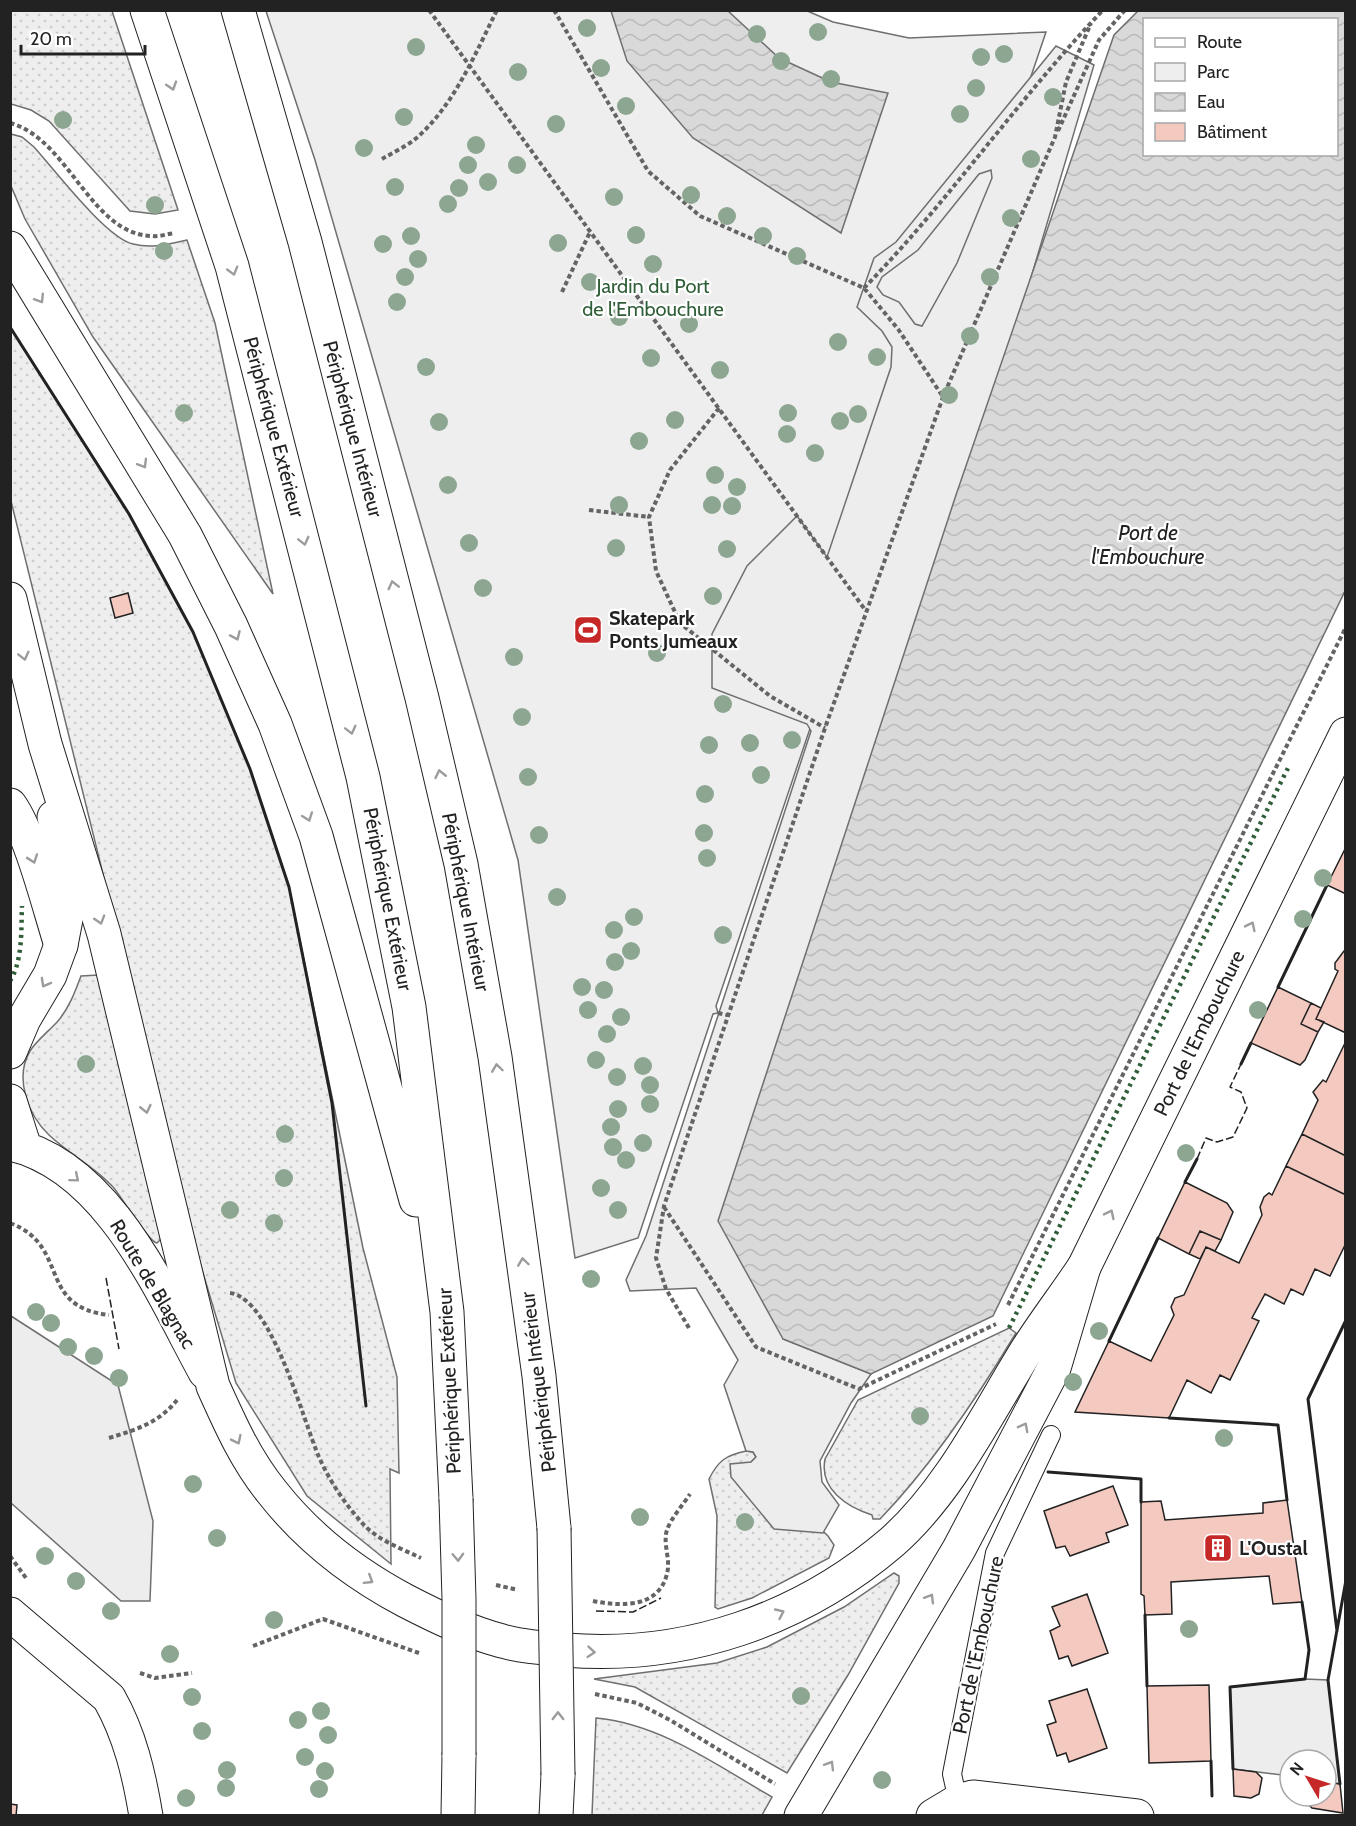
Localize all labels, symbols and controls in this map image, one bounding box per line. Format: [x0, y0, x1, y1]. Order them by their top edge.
scale bar [21, 18, 146, 56]
legend [1143, 18, 1338, 156]
text: 20 m [30, 28, 72, 50]
text: Route [1197, 31, 1242, 53]
text: Parc [1197, 61, 1229, 83]
one-way arrow [165, 80, 177, 91]
text: Eau [1197, 91, 1225, 113]
text: Bâtiment [1197, 121, 1267, 143]
one-way arrow [226, 265, 238, 276]
park label: Jardin du Port de l'Embouchure [582, 274, 724, 321]
one-way arrow [33, 292, 44, 303]
street label: Périphérique Extérieur [238, 334, 310, 521]
street label: Périphérique Intérieur [318, 338, 388, 520]
one-way arrow [135, 458, 147, 468]
water label: Port de l'Embouchure [1092, 520, 1205, 569]
one-way arrow [296, 536, 309, 546]
one-way arrow [388, 580, 401, 590]
place label: Skatepark Ponts Jumeaux [609, 606, 738, 653]
sports icon: Skatepark Ponts Jumeaux [572, 614, 604, 646]
one-way arrow [228, 629, 240, 640]
one-way arrow [17, 651, 30, 661]
one-way arrow [344, 725, 357, 735]
one-way arrow [434, 769, 447, 779]
street label: Périphérique Extérieur [358, 805, 418, 993]
one-way arrow [301, 811, 314, 821]
street label: Périphérique Intérieur [437, 811, 495, 994]
one-way arrow [25, 853, 38, 864]
one-way arrow [93, 914, 105, 925]
one-way arrow [1244, 921, 1256, 932]
street label: Port de l'Embouchure [1148, 946, 1250, 1120]
one-way arrow [41, 977, 52, 987]
one-way arrow [491, 1064, 503, 1073]
one-way arrow [138, 1104, 151, 1114]
one-way arrow [68, 1171, 79, 1182]
one-way arrow [1103, 1210, 1114, 1220]
street label: Route de Blagnac [105, 1215, 201, 1353]
one-way arrow [518, 1257, 530, 1266]
street label: Périphérique Extérieur [432, 1287, 466, 1475]
street label: Périphérique Intérieur [515, 1290, 561, 1474]
one-way arrow [1017, 1422, 1028, 1433]
one-way arrow [230, 1433, 241, 1444]
building icon: L'Oustal [1202, 1532, 1234, 1564]
place label: L'Oustal [1239, 1536, 1308, 1560]
one-way arrow [451, 1553, 464, 1562]
street label: Port de l'Embouchure [947, 1554, 1009, 1736]
one-way arrow [363, 1572, 374, 1583]
one-way arrow [923, 1594, 935, 1604]
one-way arrow [774, 1608, 785, 1620]
one-way arrow [587, 1645, 596, 1658]
one-way arrow [552, 1712, 564, 1721]
north arrow [1278, 1748, 1338, 1808]
text: N [1286, 1759, 1308, 1779]
one-way arrow [822, 1761, 834, 1771]

